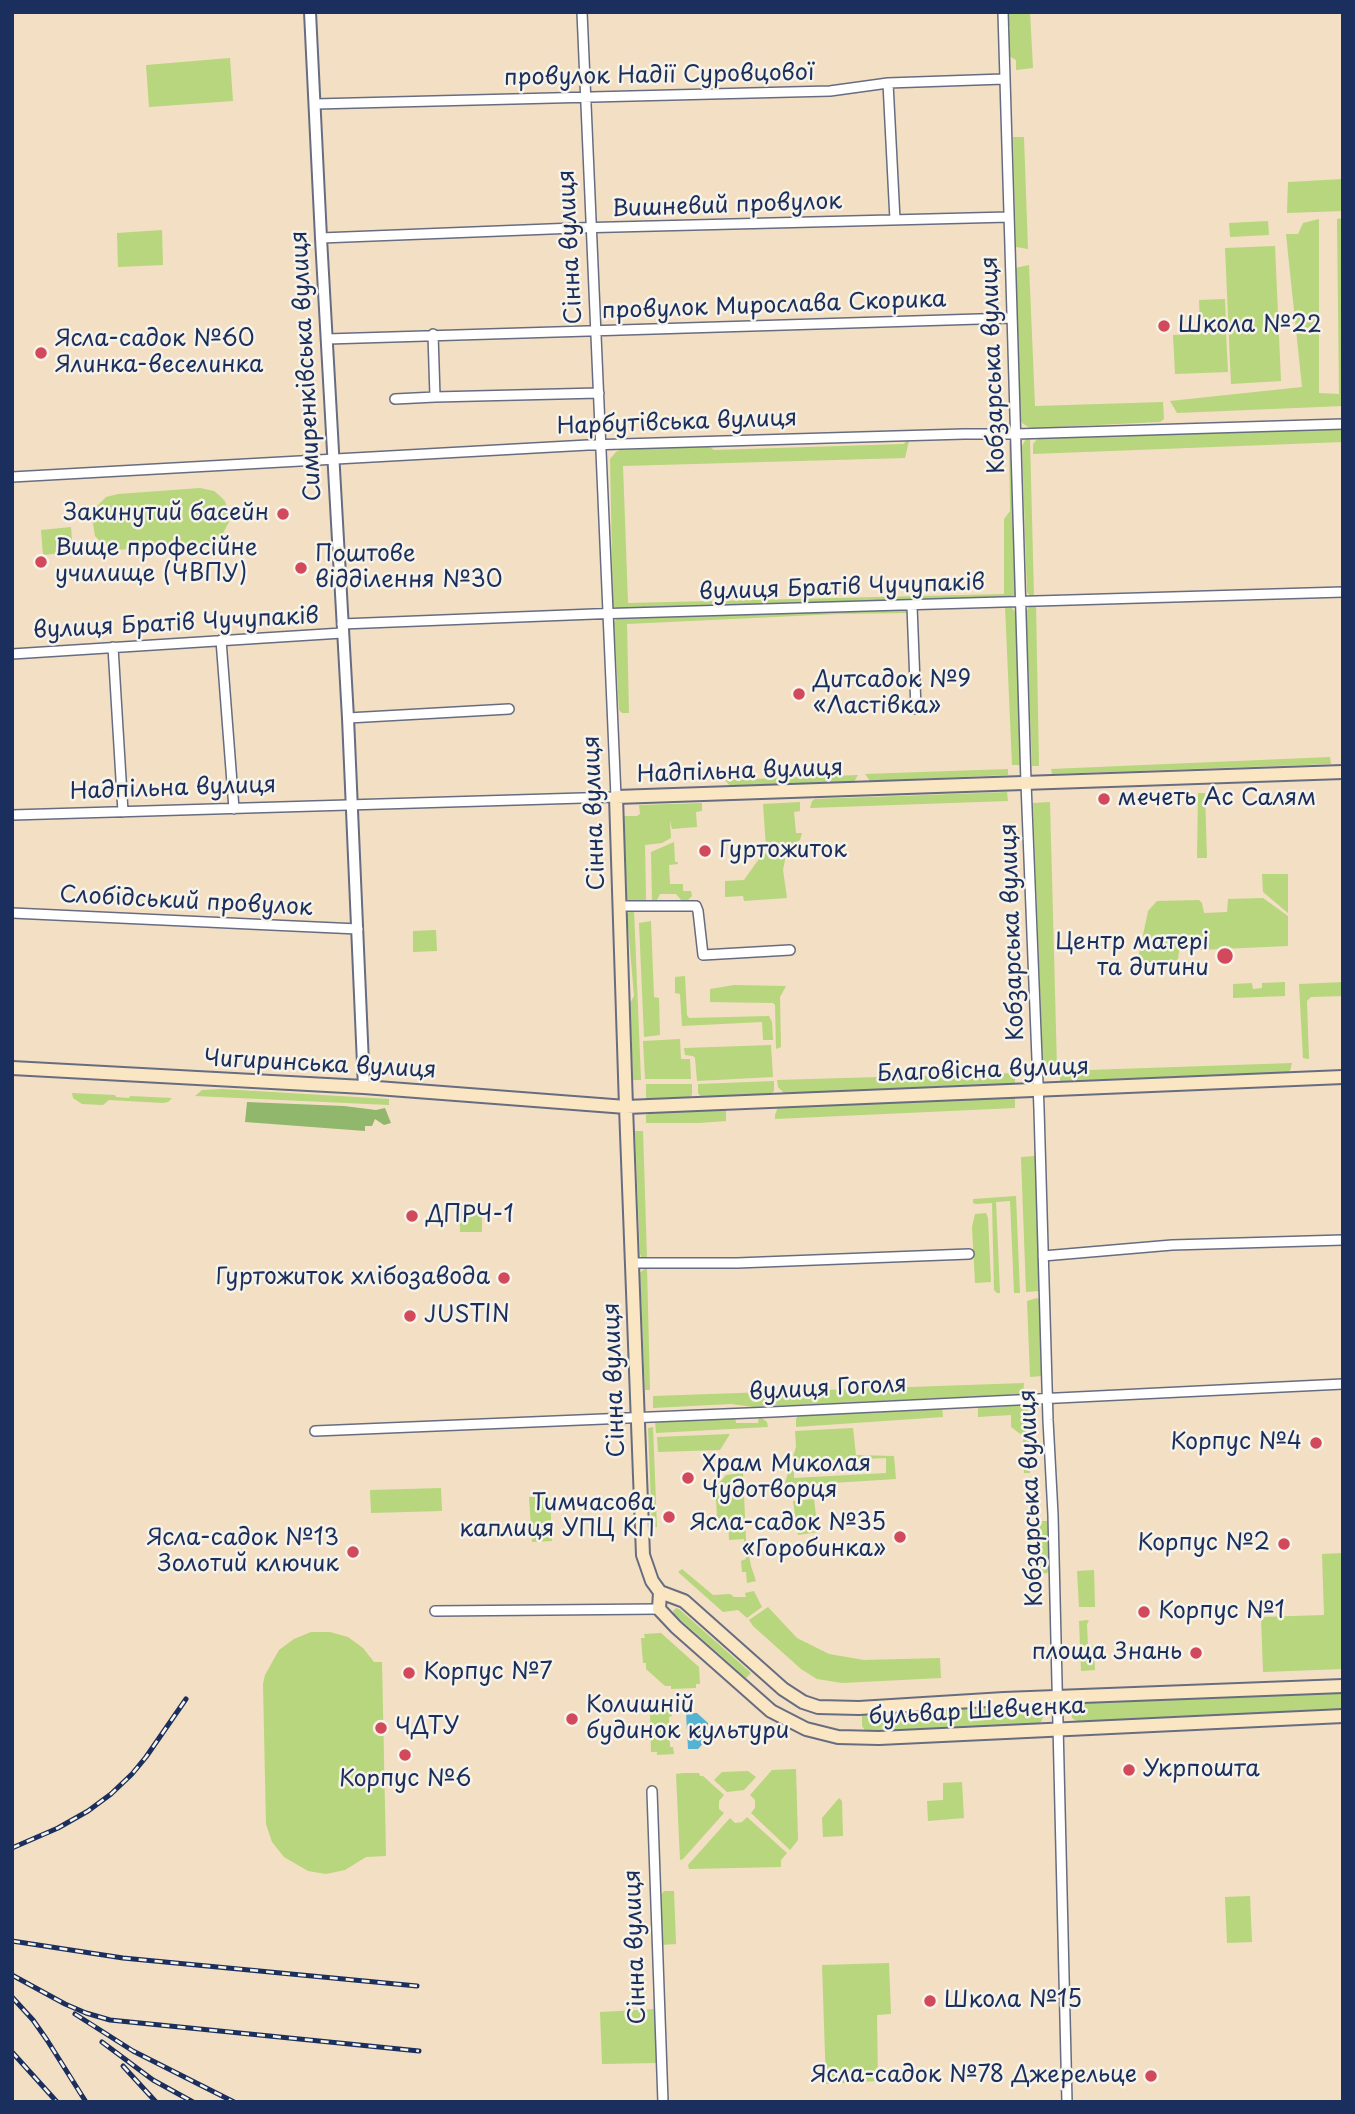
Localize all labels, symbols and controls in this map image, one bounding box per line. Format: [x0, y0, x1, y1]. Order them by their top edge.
street label: провулок Надії Суровцової [504, 59, 814, 93]
street label: Сінна вулиця [553, 169, 589, 325]
street label: Вишневий провулок [612, 188, 842, 224]
street label: Симиренківська вулиця [286, 230, 328, 502]
street label: Кобзарська вулиця [976, 256, 1012, 474]
street label: провулок Мирослава Скорика [601, 286, 947, 326]
place label: Школа №22 [1178, 312, 1322, 340]
marker: Школа №22 [1156, 318, 1172, 334]
place label: Ясла-садок №60 Ялинка-веселинка [55, 326, 263, 380]
marker: Ясла-садок №60 Ялинка-веселинка [33, 345, 49, 361]
street label: Нарбутівська вулиця [556, 405, 798, 441]
place label: Закинутий басейн [63, 500, 269, 528]
marker: Закинутий басейн [275, 506, 291, 522]
place label: Вище професійне училище (ЧВПУ) [55, 535, 257, 589]
place label: Поштове відділення №30 [315, 541, 503, 595]
marker: Вище професійне училище (ЧВПУ) [33, 554, 49, 570]
marker: Поштове відділення №30 [293, 560, 309, 576]
street label: вулиця Братів Чучупаків [699, 569, 985, 607]
street label: вулиця Братів Чучупаків [32, 603, 320, 645]
place label: Дитсадок №9 «Ластівка» [813, 667, 971, 721]
marker: Дитсадок №9 «Ластівка» [791, 686, 807, 702]
street label: Сінна вулиця [579, 735, 611, 891]
street label: Надпільна вулиця [636, 755, 844, 789]
street label: Надпільна вулиця [69, 772, 277, 806]
place label: мечеть Ас Салям [1118, 785, 1316, 813]
marker: мечеть Ас Салям [1096, 791, 1112, 807]
street label: Кобзарська вулиця [995, 823, 1031, 1041]
place label: Гуртожиток [719, 837, 847, 865]
marker: Гуртожиток [697, 843, 713, 859]
street label: Слобідський провулок [59, 882, 313, 922]
place label: Центр матері та дитини [1055, 929, 1209, 983]
marker: Центр матері та дитини [1215, 946, 1235, 966]
street label: Чигиринська вулиця [203, 1045, 437, 1085]
street label: Благовісна вулиця [876, 1054, 1090, 1088]
place label: ДПРЧ-1 [426, 1202, 514, 1230]
marker: ДПРЧ-1 [404, 1208, 420, 1224]
place label: Гуртожиток хлібозавода [216, 1264, 490, 1292]
marker: Гуртожиток хлібозавода [496, 1270, 512, 1286]
place label: JUSTIN [424, 1302, 510, 1330]
street label: Сінна вулиця [599, 1302, 631, 1458]
marker: JUSTIN [402, 1308, 418, 1324]
street label: вулиця Гоголя [748, 1371, 908, 1407]
street label: Кобзарська вулиця [1014, 1389, 1050, 1607]
place label: Корпус №4 [1170, 1429, 1302, 1457]
marker: Корпус №4 [1308, 1435, 1324, 1451]
place label: Храм Миколая Чудотворця [702, 1451, 871, 1505]
marker: Храм Миколая Чудотворця [680, 1470, 696, 1486]
place label: Тимчасова каплиця УПЦ КП [459, 1490, 655, 1544]
marker: Тимчасова каплиця УПЦ КП [661, 1509, 677, 1525]
place label: Ясла-садок №35 «Горобинка» [690, 1510, 886, 1564]
place label: Ясла-садок №13 Золотий ключик [147, 1525, 339, 1579]
marker: Ясла-садок №35 «Горобинка» [892, 1529, 908, 1545]
place label: Корпус №2 [1137, 1530, 1270, 1558]
marker: Корпус №2 [1276, 1536, 1292, 1552]
marker: Ясла-садок №13 Золотий ключик [345, 1544, 361, 1560]
place label: Корпус №1 [1158, 1598, 1285, 1626]
marker: Корпус №1 [1136, 1604, 1152, 1620]
place label: площа Знань [1032, 1639, 1182, 1667]
marker: площа Знань [1188, 1645, 1204, 1661]
place label: Корпус №7 [423, 1659, 553, 1687]
marker: Корпус №7 [401, 1665, 417, 1681]
place label: Колишній будинок культури [586, 1692, 789, 1746]
street label: бульвар Шевченка [868, 1693, 1086, 1731]
marker: Колишній будинок культури [564, 1711, 580, 1727]
place label: ЧДТУ [395, 1714, 459, 1742]
marker: ЧДТУ [373, 1720, 389, 1736]
marker: Корпус №6 [397, 1747, 413, 1763]
place label: Укрпошта [1143, 1756, 1260, 1784]
marker: Укрпошта [1121, 1762, 1137, 1778]
place label: Корпус №6 [339, 1766, 471, 1794]
street label: Сінна вулиця [620, 1869, 652, 2025]
place label: Школа №15 [944, 1987, 1082, 2015]
marker: Школа №15 [922, 1993, 938, 2009]
place label: Ясла-садок №78 Джерельце [811, 2062, 1137, 2090]
marker: Ясла-садок №78 Джерельце [1143, 2068, 1159, 2084]

